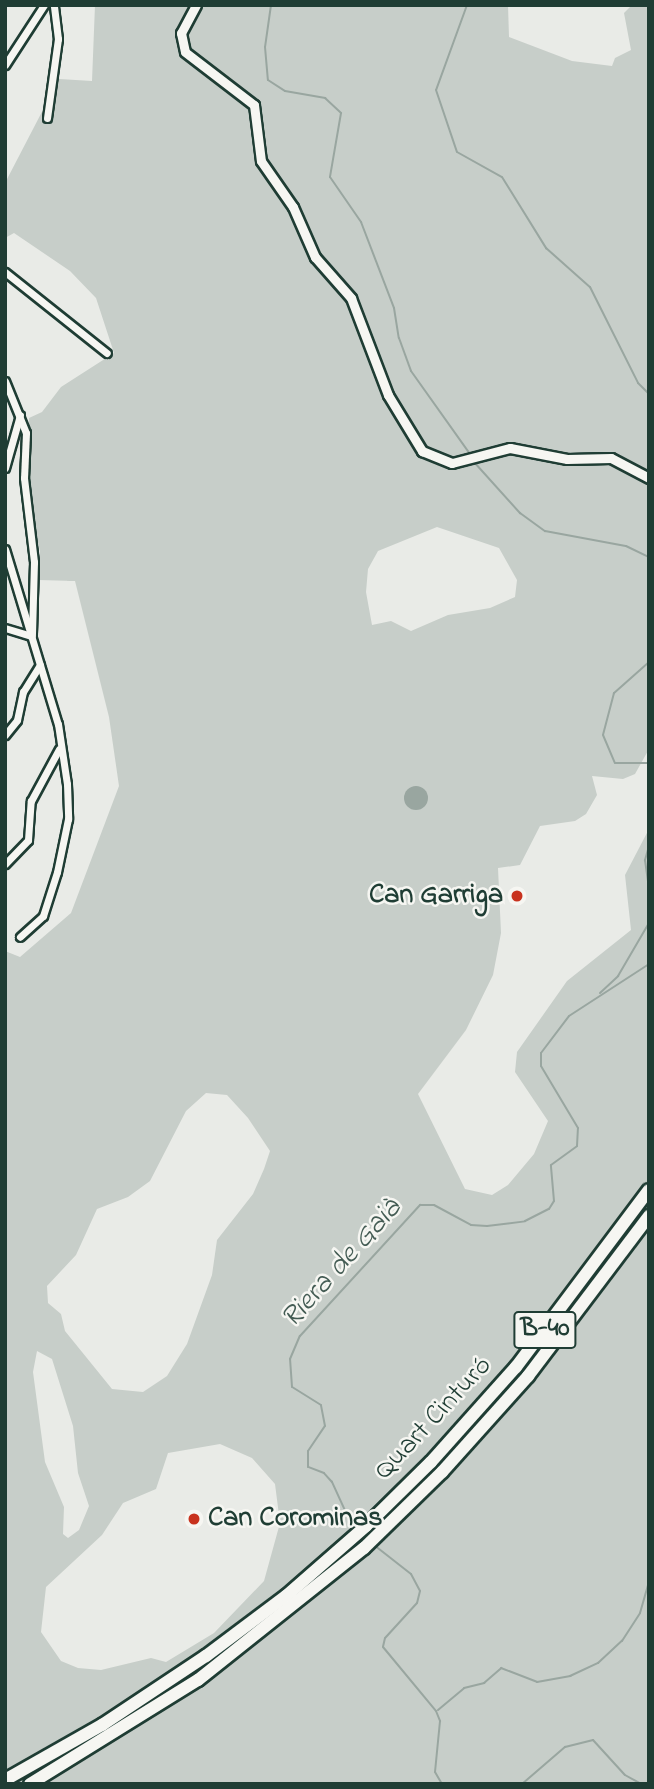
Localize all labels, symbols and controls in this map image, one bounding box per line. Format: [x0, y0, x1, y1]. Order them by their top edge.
place label: Can Garriga [369, 879, 503, 913]
marker: Can Garriga [509, 888, 525, 904]
water label: Riera de Gaià [274, 1192, 410, 1336]
road number: B-40 [512, 1308, 578, 1352]
street label: Quart Cinturó [368, 1350, 500, 1488]
place label: Can Corominas [208, 1502, 382, 1536]
marker: Can Corominas [186, 1511, 202, 1527]

